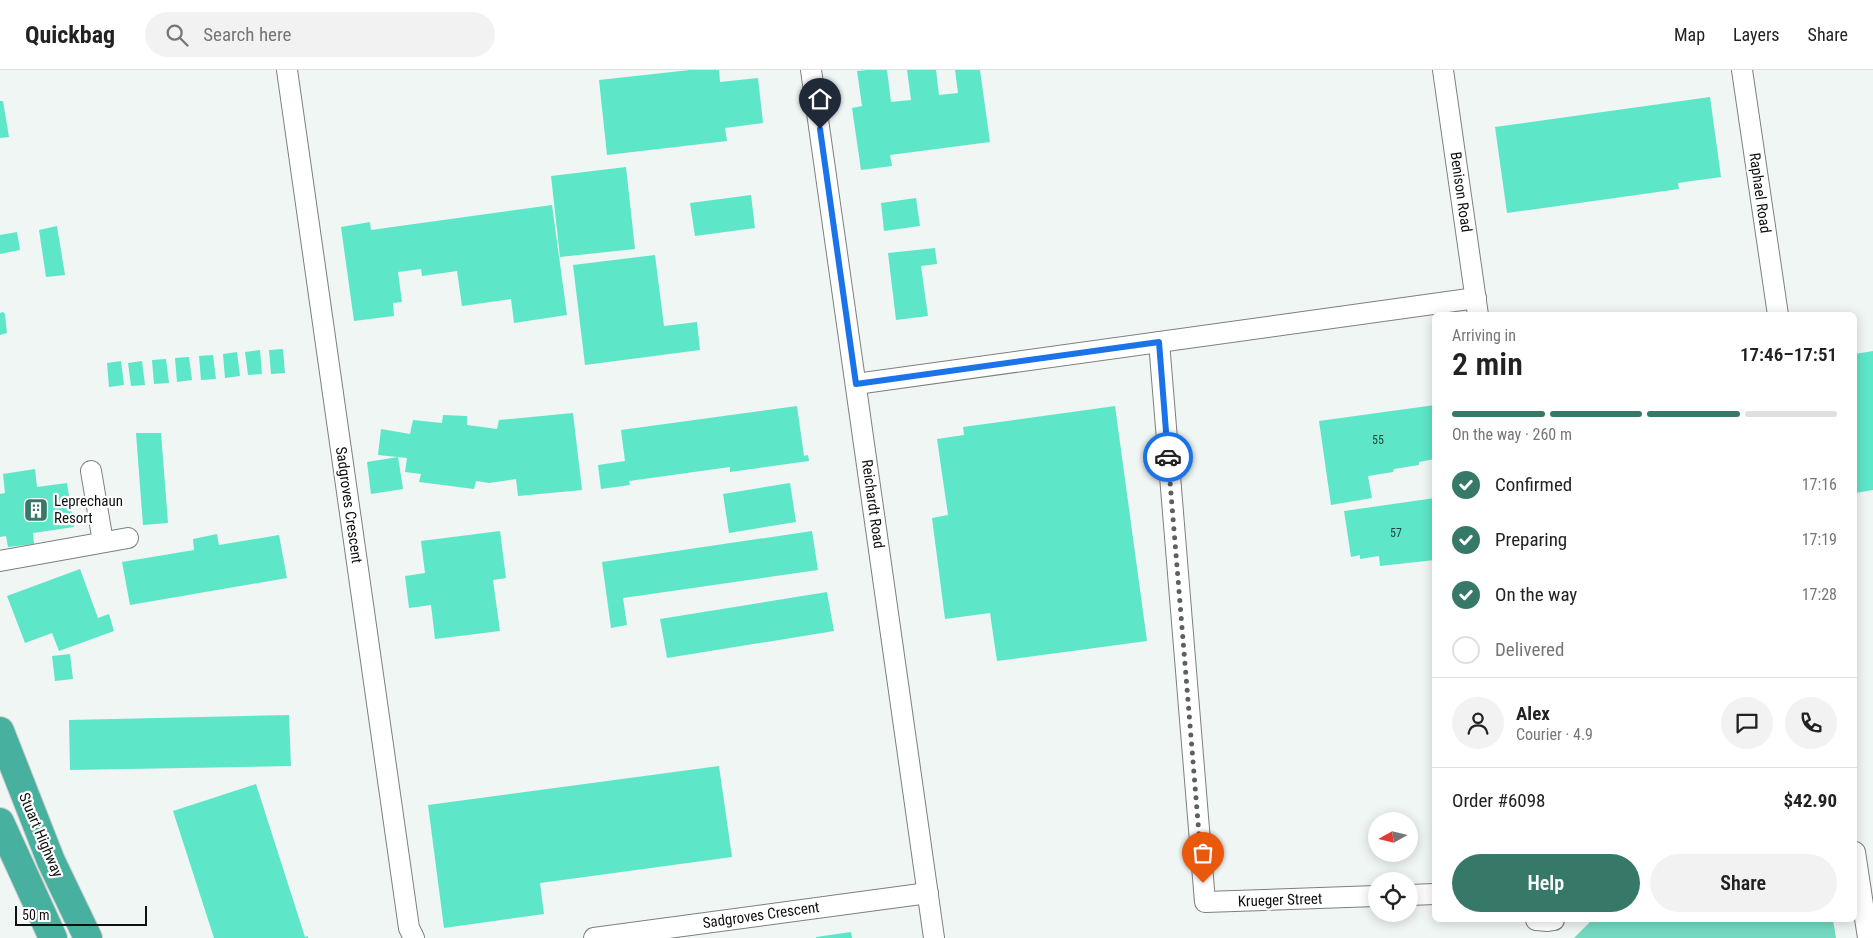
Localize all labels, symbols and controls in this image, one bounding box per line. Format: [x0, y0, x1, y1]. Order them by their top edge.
search box [145, 12, 495, 57]
text: Quickbag [25, 21, 115, 49]
icon: search [163, 21, 191, 49]
text: Search here [203, 23, 292, 46]
text: Map [1674, 24, 1705, 45]
text: Layers [1733, 24, 1780, 45]
text: Share [1808, 24, 1848, 45]
pin [799, 78, 841, 129]
icon: home [806, 85, 834, 113]
street label: Benison Road [1446, 151, 1476, 233]
street label: Raphael Road [1745, 152, 1775, 234]
text: Arriving in [1452, 326, 1516, 345]
text: 17:46–17:51 [1740, 343, 1837, 366]
text: 2 min [1452, 345, 1523, 383]
text: On the way · 260 m [1452, 425, 1572, 444]
courier [1143, 432, 1193, 482]
house number: 55 [1372, 433, 1384, 447]
icon: car [1154, 443, 1182, 471]
street label: Sadgroves Crescent [332, 445, 366, 565]
street label: Reichardt Road [858, 458, 888, 550]
icon: check [1452, 471, 1480, 499]
text: Confirmed [1495, 473, 1572, 496]
text: 17:16 [1802, 475, 1837, 494]
place label: Leprechaun Resort [54, 492, 123, 527]
building icon: Leprechaun Resort [23, 497, 49, 523]
house number: 57 [1390, 526, 1402, 540]
icon: check [1452, 526, 1480, 554]
text: Preparing [1495, 528, 1567, 551]
text: 17:19 [1802, 530, 1837, 549]
icon: check [1452, 581, 1480, 609]
text: On the way [1495, 583, 1577, 606]
text: 17:28 [1802, 585, 1837, 604]
text: Delivered [1495, 638, 1564, 661]
button: person [1452, 697, 1504, 749]
button: chat [1721, 697, 1773, 749]
button: phone [1785, 697, 1837, 749]
text: Alex [1516, 702, 1550, 725]
text: Courier · 4.9 [1516, 725, 1593, 744]
text: Order #6098 [1452, 789, 1545, 812]
text: $42.90 [1783, 789, 1837, 812]
street label: Stuart Highway [15, 790, 67, 880]
north arrow [1368, 812, 1418, 862]
map controls [1368, 812, 1418, 922]
pin [1182, 832, 1224, 883]
icon: bag [1189, 839, 1217, 867]
button: Help [1452, 854, 1640, 912]
button: Share [1650, 854, 1837, 912]
button: locate [1368, 872, 1418, 922]
street label: Krueger Street [1237, 890, 1323, 910]
street label: Sadgroves Crescent [701, 898, 821, 932]
scale bar [15, 903, 148, 926]
text: 50 m [22, 907, 50, 923]

